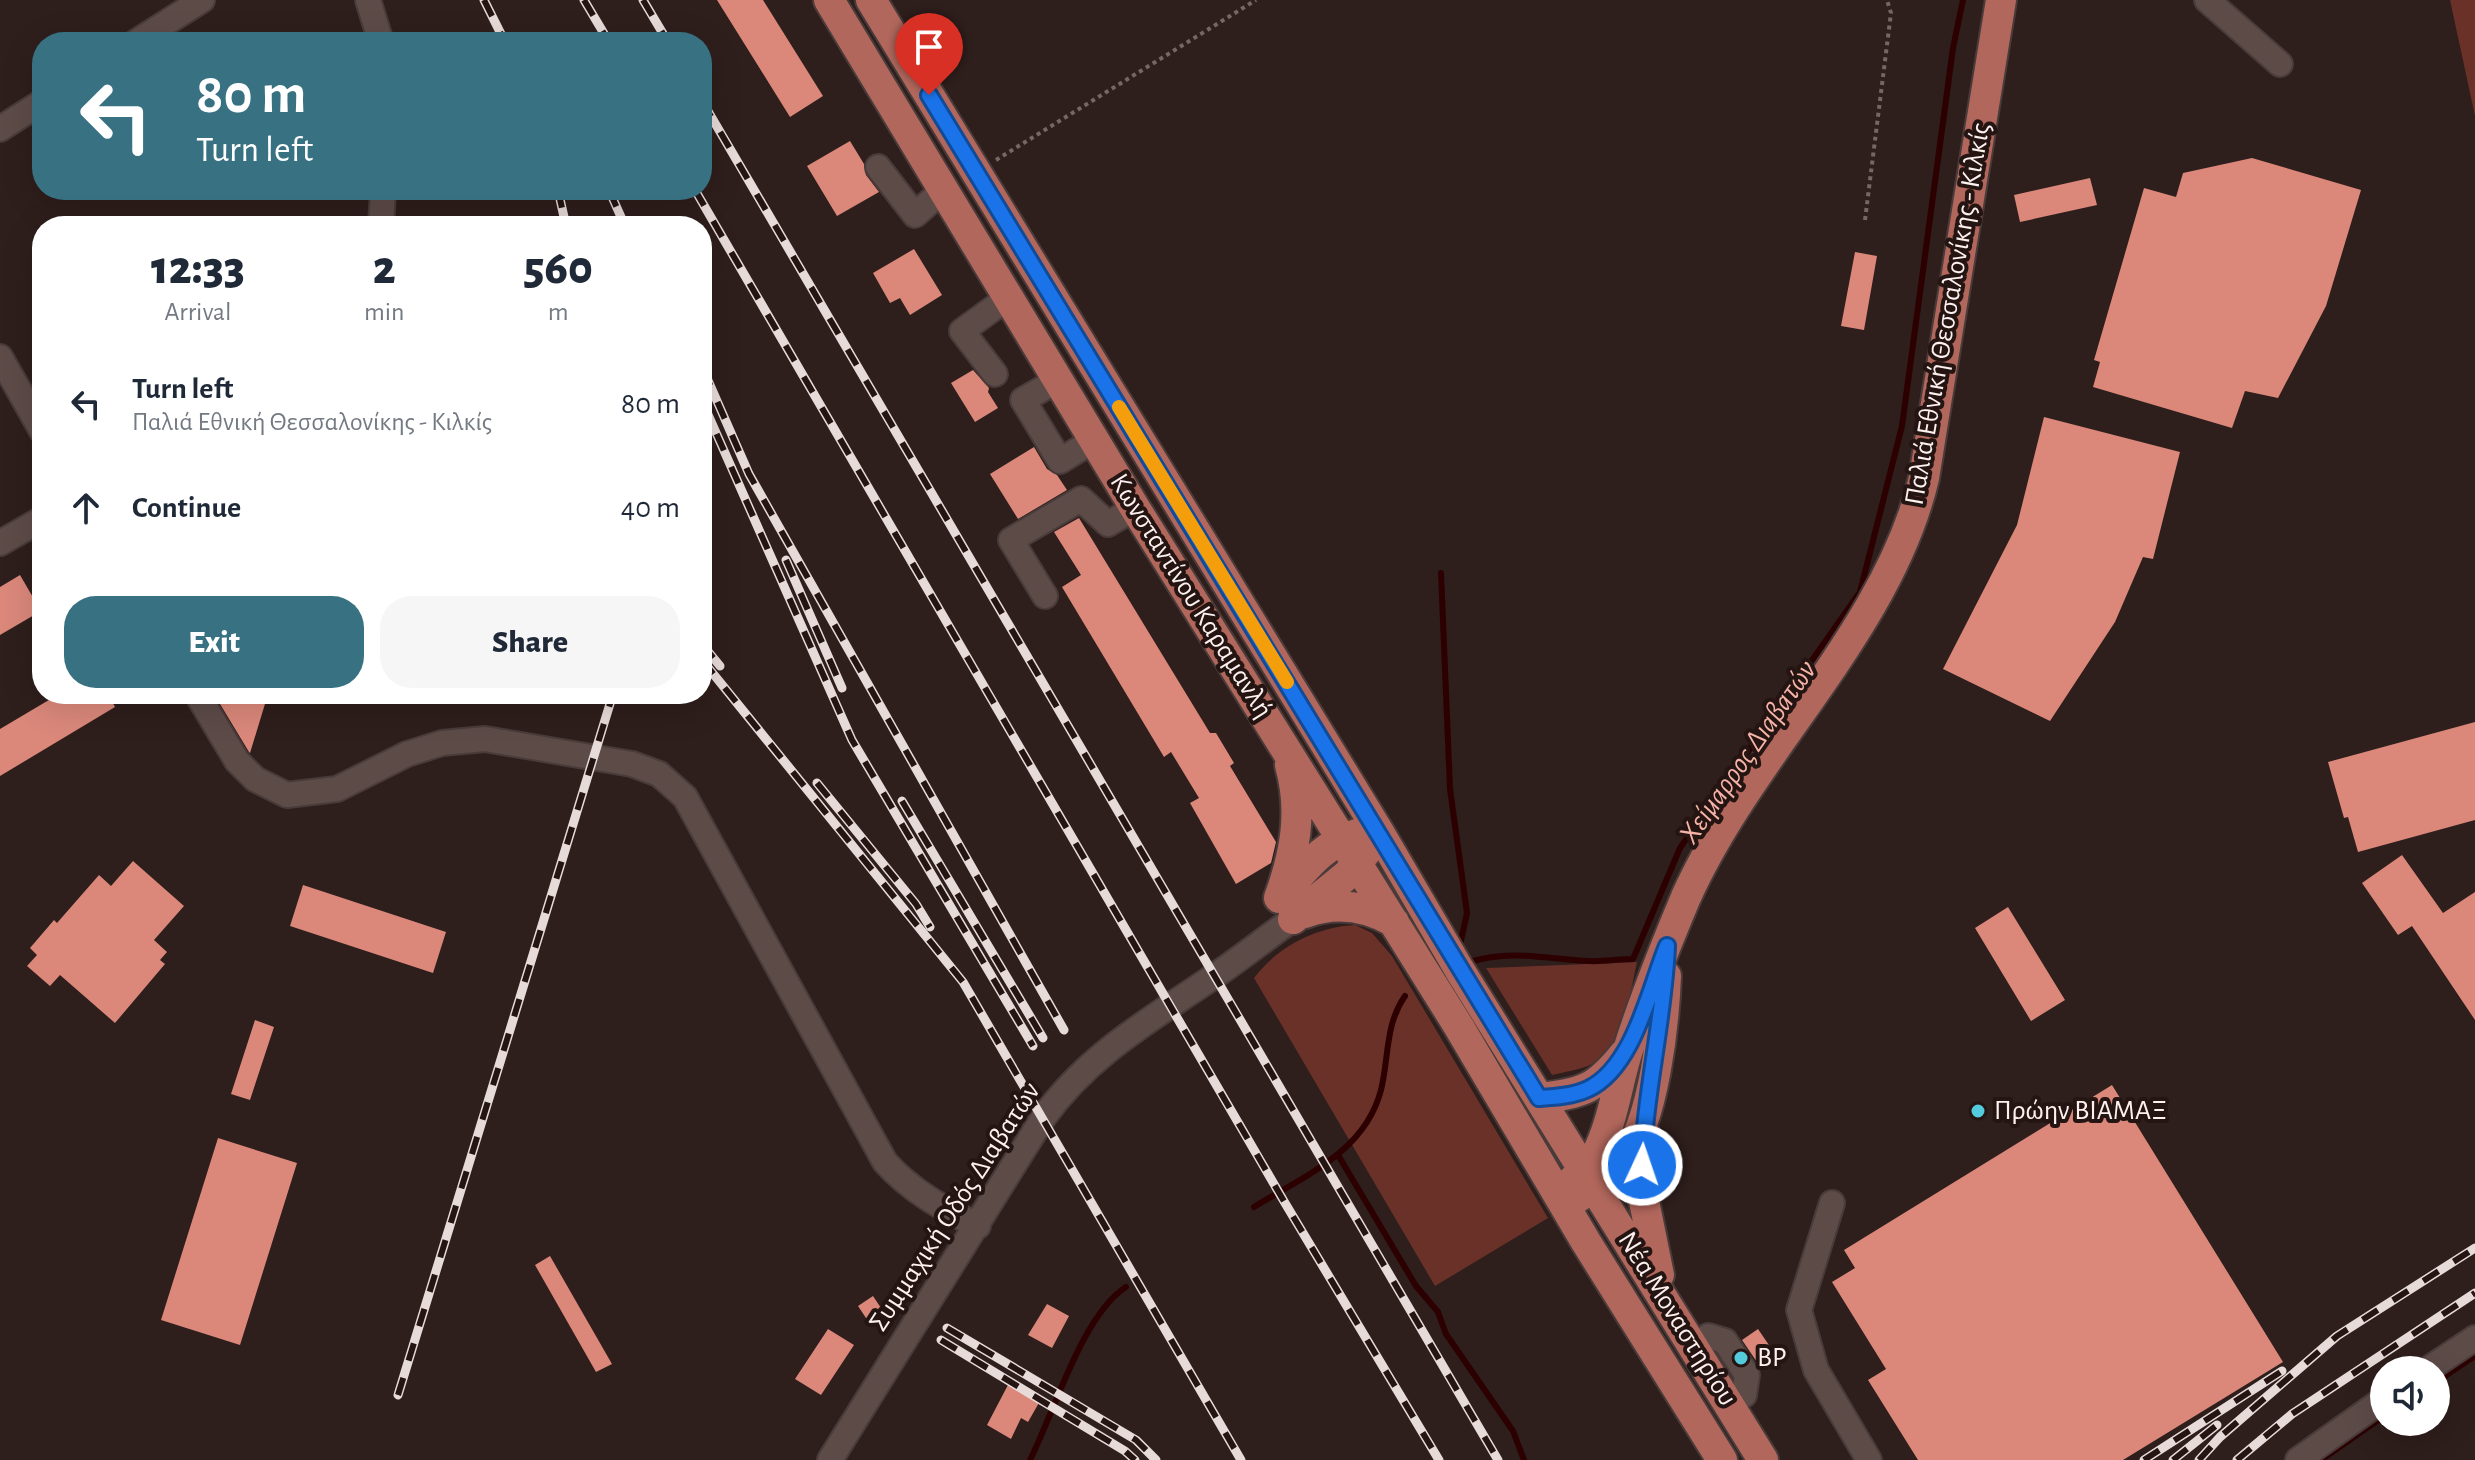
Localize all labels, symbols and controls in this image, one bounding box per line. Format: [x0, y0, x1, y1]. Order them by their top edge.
pin [895, 13, 963, 95]
icon: arrive [907, 25, 951, 69]
icon: left [64, 64, 168, 168]
text: 80 m [196, 67, 306, 123]
street label: Παλιά Εθνική Θεσσαλονίκης - Κιλκίς [1901, 120, 1995, 507]
text: Turn left [196, 132, 313, 168]
text: 12:33 [151, 245, 245, 293]
text: 2 [373, 245, 396, 293]
text: 560 [524, 245, 593, 293]
text: Arrival [165, 299, 231, 325]
text: min [364, 299, 404, 325]
text: m [548, 299, 569, 325]
text: Turn left [132, 374, 233, 404]
icon: left [64, 382, 108, 426]
text: 80 m [621, 389, 680, 419]
text: Παλιά Εθνική Θεσσαλονίκης - Κιλκίς [132, 409, 492, 435]
street label: Κωνσταντίνου Καραμανλή [1104, 469, 1278, 723]
icon: ahead [64, 486, 108, 530]
text: Continue [132, 493, 241, 523]
text: 40 m [621, 493, 680, 523]
button: Exit [64, 596, 364, 688]
button: Share [380, 596, 680, 688]
water label: Χείμαρρος Διαβατών [1673, 655, 1822, 850]
street label: Συμμαχική Οδός Διαβατών [864, 1078, 1046, 1336]
place label: Πρώην ΒΙΑΜΑΞ [1994, 1097, 2167, 1125]
marker: Πρώην ΒΙΑΜΑΞ [1969, 1102, 1987, 1120]
position arrow [1600, 1123, 1684, 1207]
street label: Νέα Μοναστηρίου [1612, 1227, 1742, 1411]
place label: BP [1757, 1344, 1787, 1372]
marker: BP [1732, 1349, 1750, 1367]
map controls [2370, 1356, 2450, 1436]
button: sound [2370, 1356, 2450, 1436]

